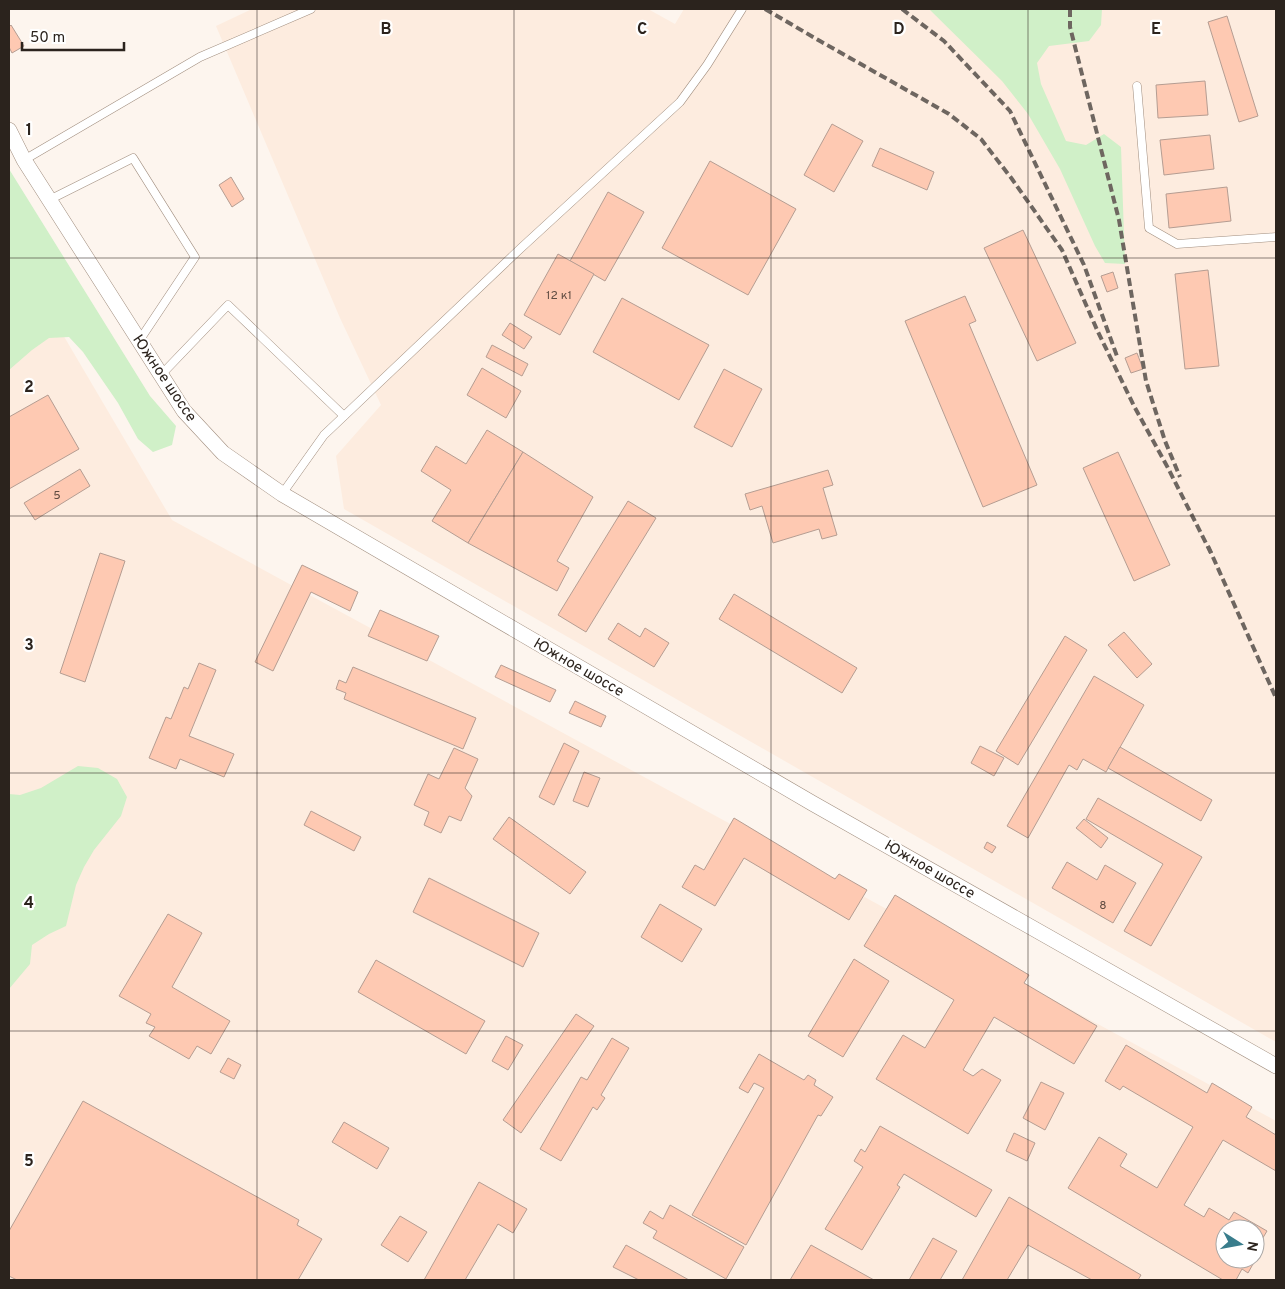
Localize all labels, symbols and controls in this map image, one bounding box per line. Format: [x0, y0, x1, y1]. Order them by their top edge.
scale bar [22, 20, 125, 52]
text: B [380, 20, 392, 40]
text: C [637, 20, 647, 40]
text: D [893, 20, 905, 40]
text: E [1151, 20, 1161, 40]
text: 50 m [30, 29, 65, 48]
text: 1 [26, 121, 32, 141]
house number: 12 к1 [546, 288, 572, 304]
street label: Южное шоссе [128, 332, 200, 426]
text: 2 [24, 378, 34, 398]
house number: 5 [53, 488, 61, 504]
street label: Южное шоссе [530, 635, 627, 702]
text: 3 [24, 636, 34, 656]
street label: Южное шоссе [881, 837, 978, 904]
text: 4 [24, 894, 34, 914]
house number: 8 [1099, 898, 1107, 914]
text: 5 [24, 1152, 34, 1172]
north arrow [1215, 1219, 1265, 1269]
text: N [1242, 1240, 1261, 1253]

